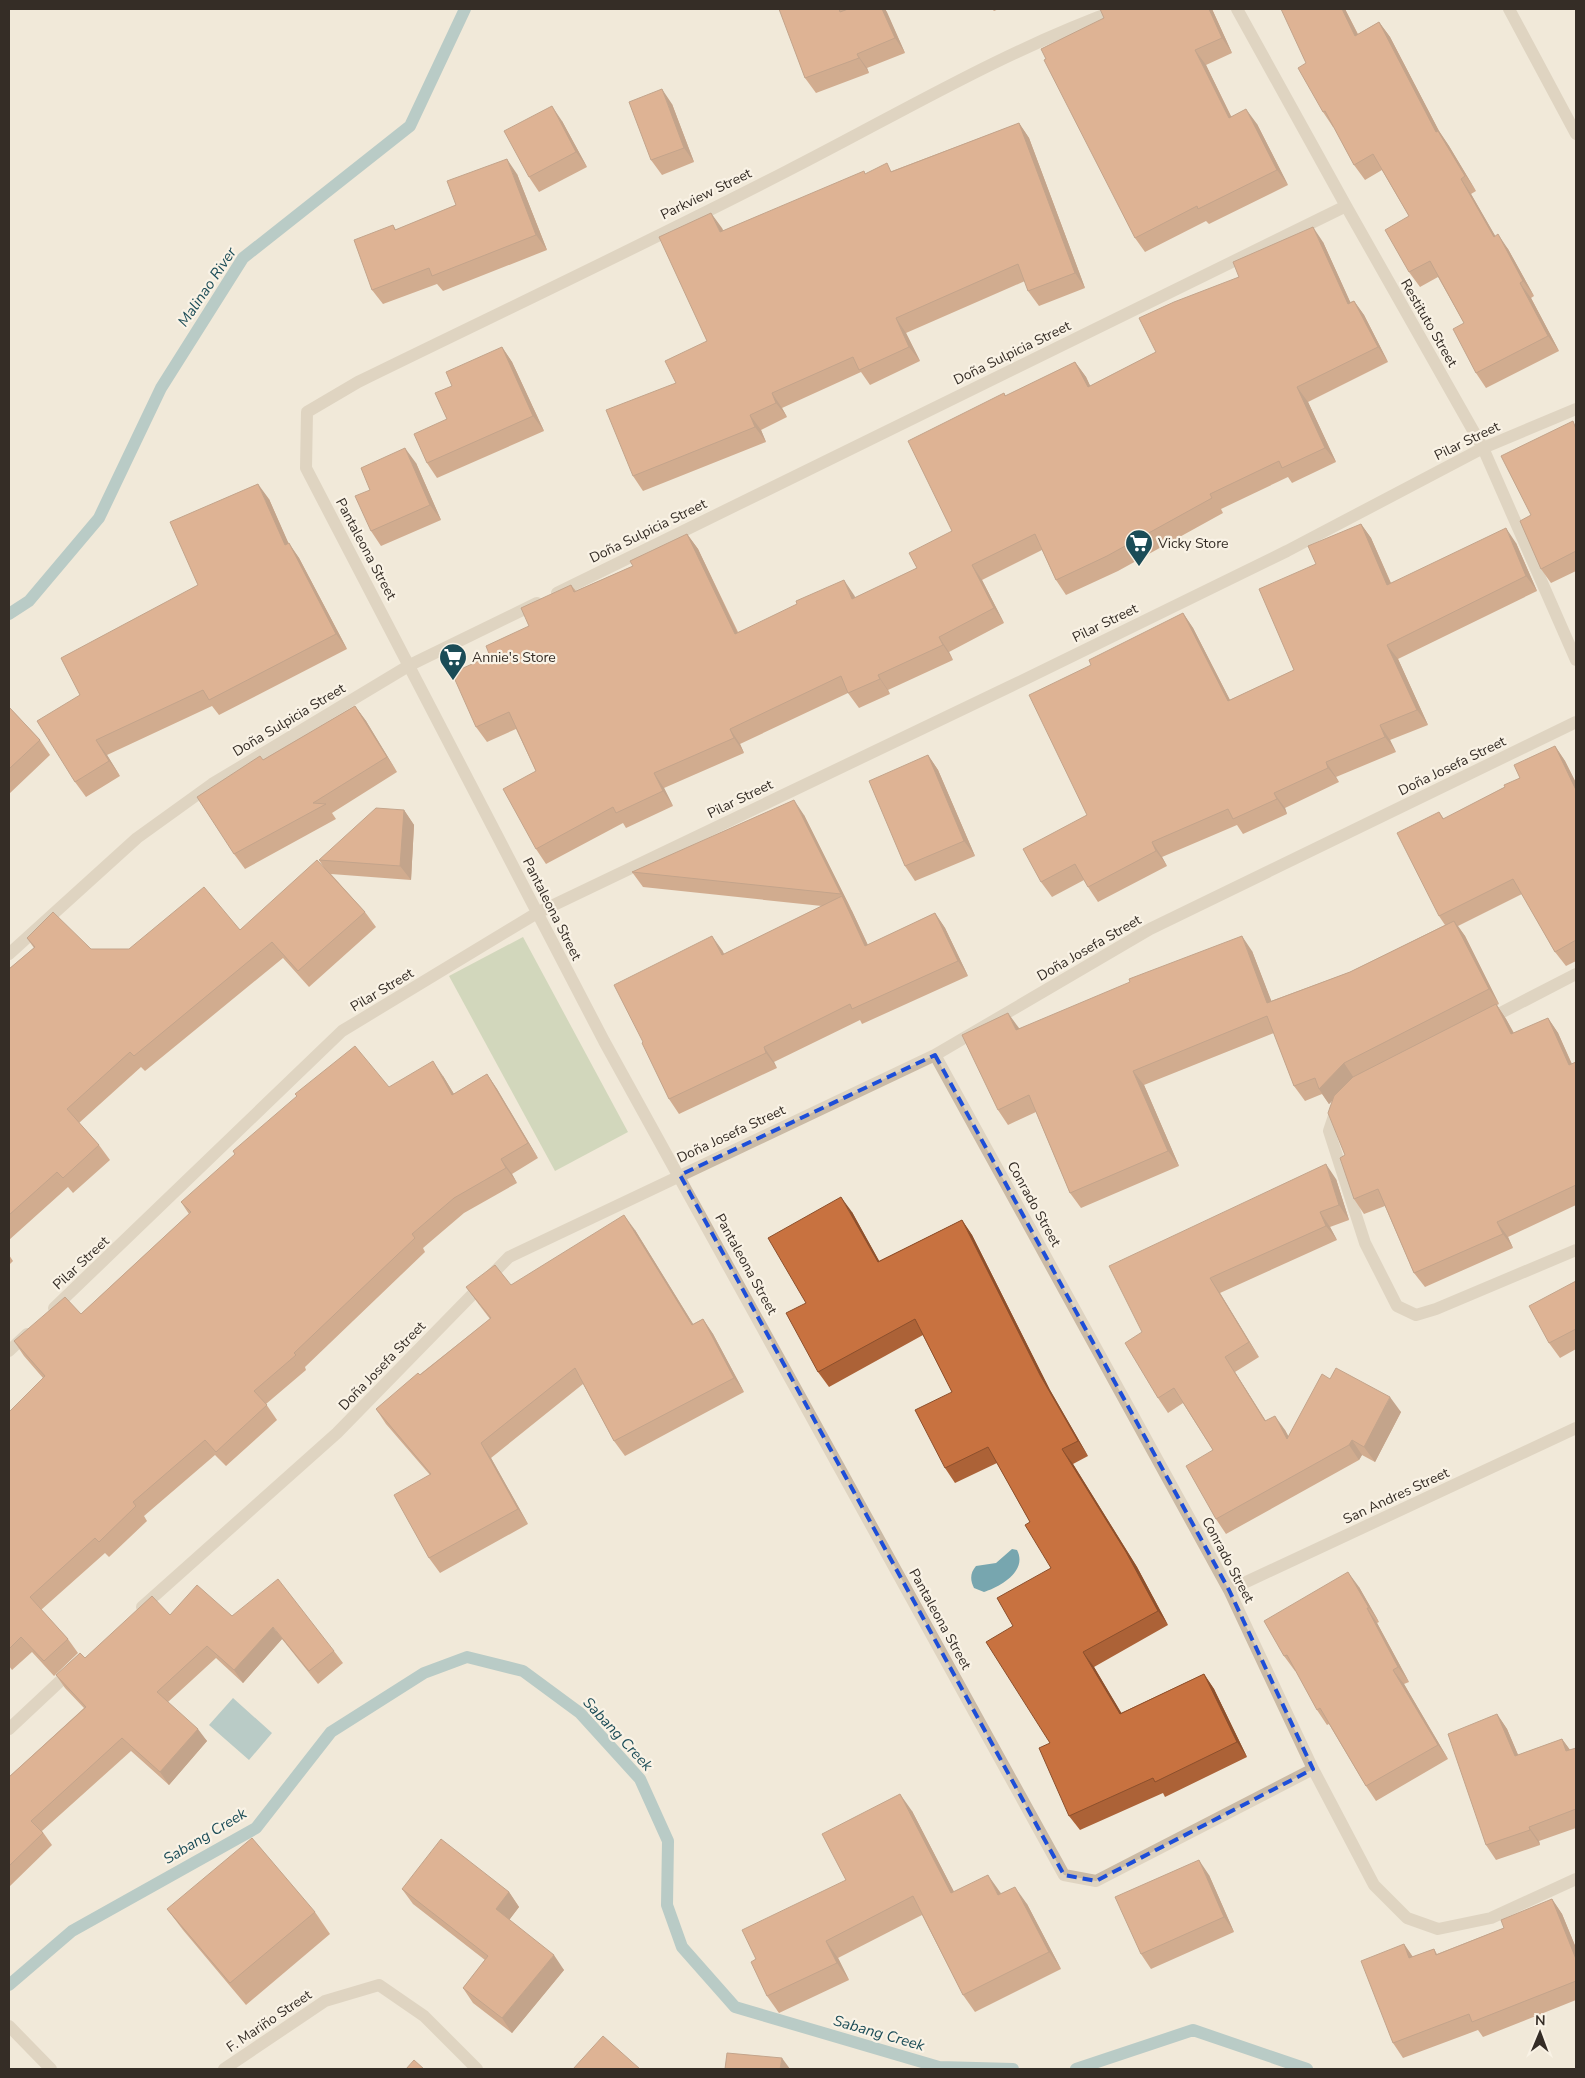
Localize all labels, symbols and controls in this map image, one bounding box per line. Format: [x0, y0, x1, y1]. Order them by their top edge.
street label: Parkview Street [657, 164, 755, 224]
water label: Malinao River [173, 243, 241, 331]
street label: Restituto Street [1396, 276, 1462, 371]
street label: Doña Sulpicia Street [950, 316, 1074, 390]
street label: Pilar Street [1431, 417, 1503, 465]
street label: Doña Sulpicia Street [586, 494, 710, 568]
street label: Pantaleona Street [331, 495, 401, 603]
supermarket icon: Vicky Store [1124, 528, 1154, 567]
place label: Vicky Store [1157, 534, 1229, 553]
street label: Pilar Street [1069, 599, 1141, 647]
supermarket icon: Annie's Store [438, 642, 468, 681]
place label: Annie's Store [472, 648, 556, 667]
street label: Doña Sulpicia Street [229, 679, 349, 761]
street label: Doña Josefa Street [1395, 732, 1509, 800]
street label: Pilar Street [704, 775, 776, 823]
street label: Pantaleona Street [518, 854, 586, 964]
street label: Doña Josefa Street [1033, 910, 1145, 986]
street label: Pilar Street [347, 964, 417, 1016]
street label: Doña Josefa Street [674, 1101, 788, 1167]
street label: Conrado Street [1003, 1158, 1065, 1250]
street label: Pantaleona Street [710, 1210, 782, 1318]
street label: Pilar Street [49, 1232, 113, 1294]
street label: Doña Josefa Street [334, 1317, 430, 1415]
street label: San Andres Street [1340, 1463, 1452, 1529]
street label: Conrado Street [1197, 1514, 1259, 1606]
street label: Pantaleona Street [904, 1565, 976, 1673]
water label: Sabang Creek [579, 1693, 658, 1776]
water label: Sabang Creek [160, 1803, 251, 1869]
street label: F. Mariño Street [223, 1985, 316, 2057]
north arrow [1515, 2008, 1565, 2058]
water label: Sabang Creek [831, 2010, 927, 2056]
text: N [1535, 2011, 1546, 2030]

